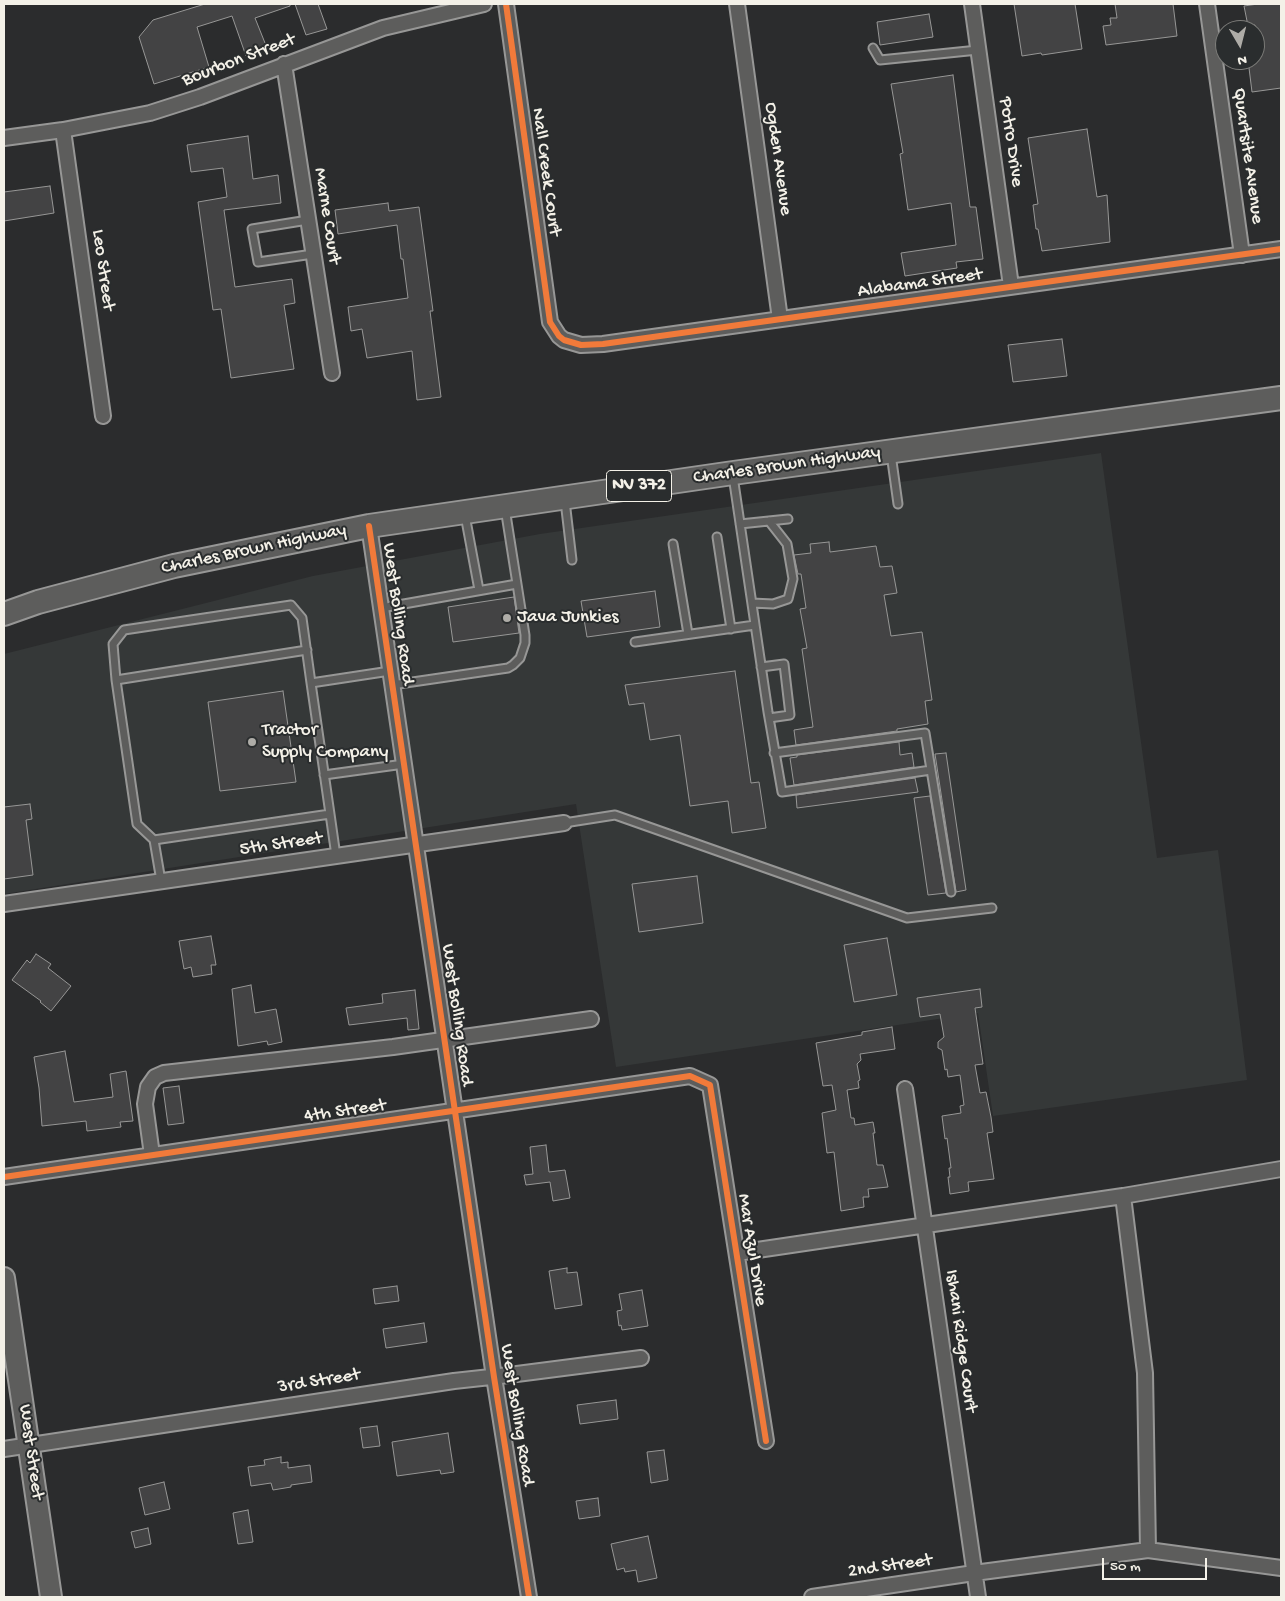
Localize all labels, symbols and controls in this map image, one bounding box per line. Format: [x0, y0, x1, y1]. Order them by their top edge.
north arrow [1215, 20, 1265, 70]
street label: Bourbon Street [179, 29, 299, 93]
text: N [1236, 50, 1248, 68]
street label: Quartsite Avenue [1226, 87, 1268, 225]
street label: Potro Drive [992, 96, 1028, 188]
street label: Ogden Avenue [758, 101, 796, 217]
street label: Nall Creek Court [525, 107, 565, 237]
street label: Marne Court [307, 166, 345, 266]
street label: Leo Street [85, 228, 119, 312]
street label: Alabama Street [856, 264, 984, 304]
street label: Charles Brown Highway [692, 442, 882, 490]
road number: NV 372 [606, 471, 672, 502]
street label: Charles Brown Highway [159, 519, 349, 581]
street label: West Bolling Road [376, 542, 418, 686]
place label: Java Junkies [517, 607, 618, 629]
marker: Java Junkies [501, 612, 513, 624]
place label: Tractor Supply Company [262, 720, 388, 764]
marker: Tractor Supply Company [246, 736, 258, 748]
street label: 5th Street [238, 828, 324, 862]
street label: West Bolling Road [435, 943, 477, 1087]
street label: 4th Street [303, 1095, 387, 1129]
street label: Mar Azul Drive [731, 1192, 771, 1308]
street label: Ishani Ridge Court [939, 1268, 981, 1414]
street label: West Bolling Road [494, 1343, 538, 1487]
street label: 3rd Street [276, 1364, 362, 1400]
street label: West Street [12, 1403, 48, 1501]
scale bar [1105, 1548, 1210, 1580]
street label: 2nd Street [847, 1550, 933, 1584]
text: 50 m [1110, 1558, 1141, 1576]

